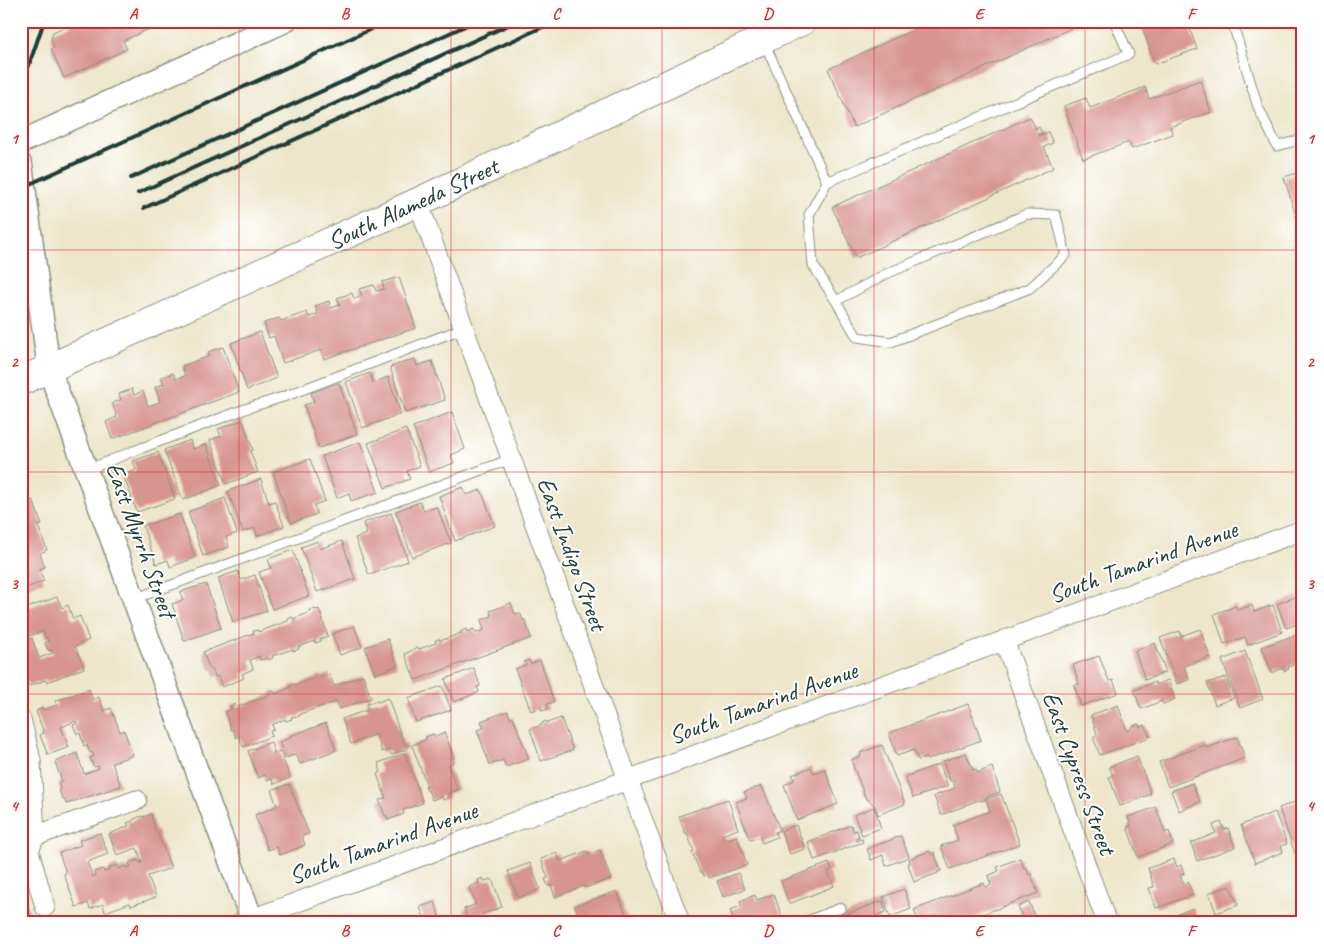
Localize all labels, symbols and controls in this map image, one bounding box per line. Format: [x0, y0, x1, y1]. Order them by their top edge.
text: A [129, 4, 139, 24]
text: B [341, 4, 351, 24]
text: C [552, 4, 562, 24]
text: D [763, 4, 774, 24]
text: E [975, 4, 986, 24]
text: F [1187, 4, 1198, 24]
text: 1 [10, 129, 19, 149]
text: 1 [1306, 129, 1315, 149]
street label: South Alameda Street [323, 149, 506, 258]
text: 2 [10, 352, 19, 372]
text: 2 [1306, 352, 1315, 372]
street label: East Myrrh Street [98, 458, 185, 625]
street label: East Indigo Street [530, 473, 615, 637]
street label: South Tamarind Avenue [1044, 512, 1243, 611]
text: 3 [10, 574, 19, 594]
text: 3 [1306, 574, 1315, 594]
street label: South Tamarind Avenue [664, 653, 863, 752]
street label: East Cypress Street [1035, 687, 1124, 861]
street label: South Tamarind Avenue [284, 793, 483, 892]
text: 4 [10, 796, 19, 816]
text: 4 [1306, 796, 1315, 816]
text: A [129, 921, 139, 941]
text: B [341, 921, 351, 941]
text: C [552, 921, 562, 941]
text: D [763, 921, 774, 941]
text: E [975, 921, 986, 941]
text: F [1187, 921, 1198, 941]

